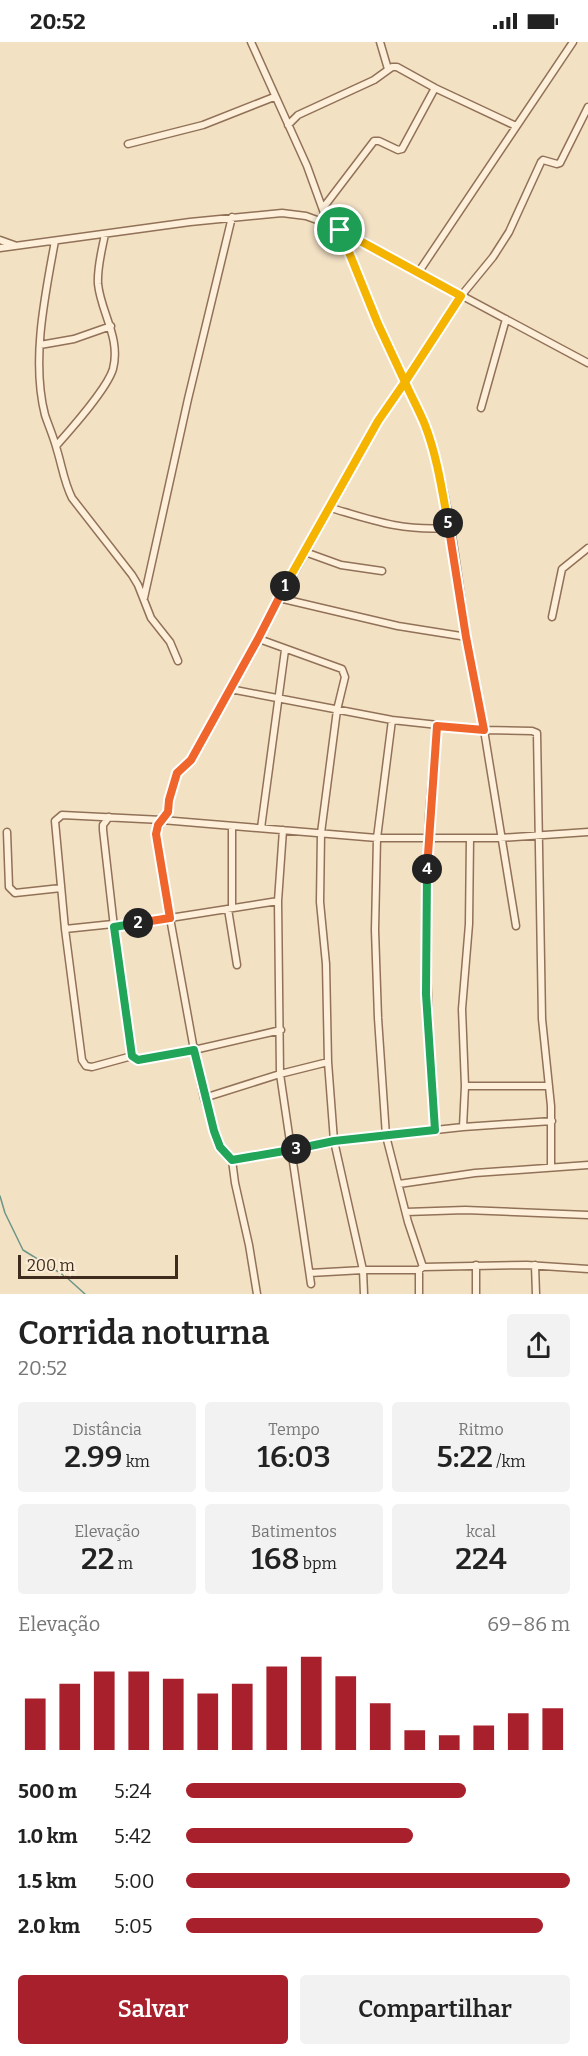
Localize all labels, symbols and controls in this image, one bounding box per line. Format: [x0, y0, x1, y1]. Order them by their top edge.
text: 20:52 [30, 8, 86, 35]
pin [314, 204, 365, 255]
icon: arrive [323, 213, 356, 246]
pin: 5 [433, 508, 463, 538]
text: 5 [444, 513, 452, 532]
pin: 1 [270, 571, 300, 601]
text: 1 [282, 576, 288, 595]
pin: 4 [412, 854, 442, 884]
text: 4 [422, 859, 432, 878]
pin: 2 [123, 908, 153, 938]
text: 2 [133, 913, 143, 932]
pin: 3 [281, 1134, 311, 1164]
text: 3 [291, 1139, 301, 1158]
scale bar [18, 1252, 178, 1280]
text: 200 m [27, 1256, 75, 1275]
text: Corrida noturna [18, 1313, 269, 1353]
button: share [507, 1314, 570, 1377]
text: 20:52 [18, 1356, 67, 1380]
text: Distância [72, 1420, 142, 1439]
text: Tempo [268, 1420, 320, 1439]
text: Ritmo [458, 1420, 504, 1439]
text: 2.99 [64, 1439, 122, 1475]
text: 16:03 [257, 1439, 331, 1475]
text: 5:22 [436, 1439, 493, 1475]
text: km [122, 1452, 150, 1471]
text: /km [493, 1452, 526, 1471]
text: Elevação [74, 1522, 140, 1541]
text: Batimentos [251, 1522, 337, 1541]
text: kcal [466, 1522, 496, 1541]
text: 22 [81, 1541, 114, 1577]
text: 168 [251, 1541, 300, 1577]
text: 224 [455, 1541, 507, 1577]
text: m [114, 1554, 133, 1573]
text: bpm [300, 1554, 337, 1573]
text: Elevação [18, 1612, 100, 1636]
text: 69–86 m [487, 1612, 570, 1636]
text: 500 m [18, 1779, 77, 1803]
text: 5:24 [114, 1779, 151, 1803]
text: 1.0 km [18, 1824, 78, 1848]
text: 5:42 [114, 1824, 151, 1848]
text: 1.5 km [18, 1869, 77, 1893]
text: 5:00 [114, 1869, 155, 1893]
text: 2.0 km [18, 1914, 80, 1938]
text: 5:05 [114, 1914, 152, 1938]
button: Salvar [18, 1975, 288, 2044]
button: Compartilhar [300, 1975, 570, 2044]

